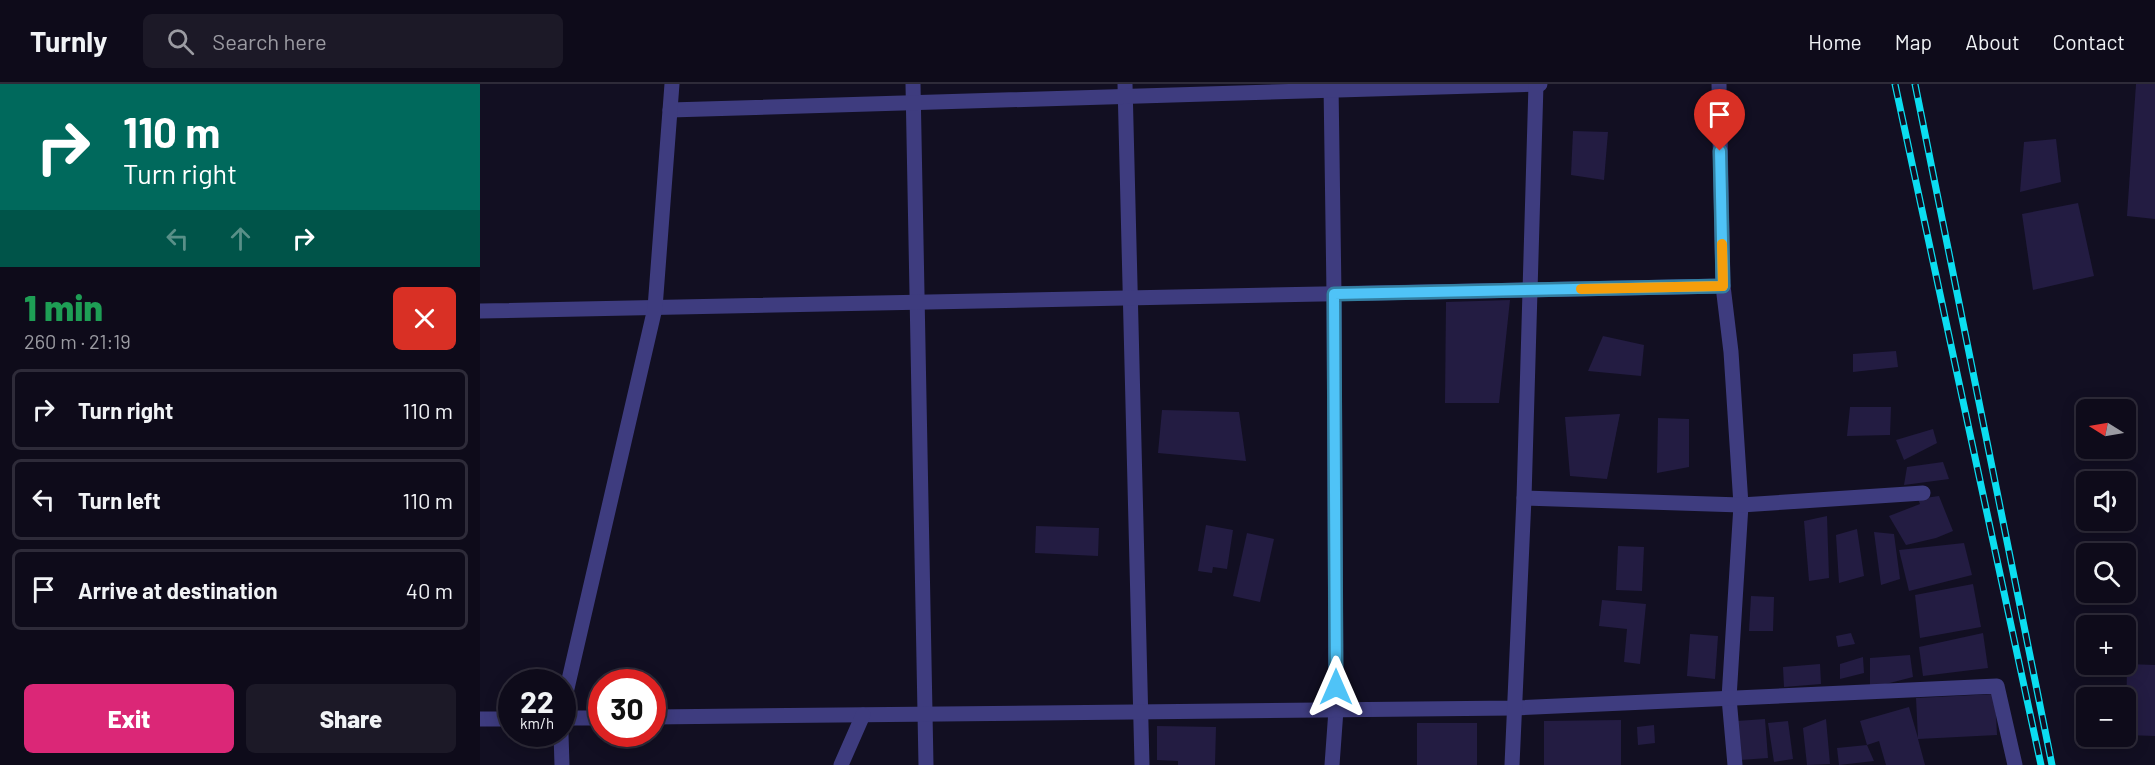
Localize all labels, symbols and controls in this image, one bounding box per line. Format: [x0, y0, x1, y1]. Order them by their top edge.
search box [143, 14, 563, 68]
text: Turnly [30, 24, 107, 58]
icon: search [164, 25, 197, 58]
text: Search here [212, 28, 327, 54]
text: Home [1808, 29, 1862, 54]
text: Map [1895, 29, 1932, 54]
text: About [1965, 29, 2020, 54]
text: Contact [2053, 29, 2125, 54]
pin [1694, 89, 1745, 151]
icon: arrive [1703, 98, 1736, 131]
text: 110 m [123, 106, 220, 156]
icon: right [24, 108, 102, 186]
text: Turn right [123, 157, 237, 189]
icon: left [161, 222, 194, 255]
icon: ahead [224, 222, 257, 255]
icon: right [287, 222, 320, 255]
text: 1 min [24, 285, 103, 328]
button: close [393, 287, 456, 350]
text: 260 m · 21:19 [24, 329, 131, 353]
icon: right [27, 393, 60, 426]
text: Turn right [78, 397, 173, 423]
text: 110 m [403, 397, 453, 423]
north arrow [2076, 399, 2136, 459]
map controls [2076, 399, 2136, 747]
button: sound [2076, 471, 2136, 531]
icon: left [27, 483, 60, 516]
text: Turn left [78, 487, 161, 513]
text: 110 m [403, 487, 453, 513]
button: search [2076, 543, 2136, 603]
icon: arrive [27, 573, 60, 606]
text: Arrive at destination [78, 577, 277, 603]
text: 40 m [406, 577, 453, 603]
button: + [2076, 615, 2136, 675]
position arrow [1304, 655, 1368, 719]
speed limit sign: 30 [588, 669, 666, 747]
text: 22 [520, 683, 554, 719]
button: Exit [24, 684, 234, 753]
button: Share [246, 684, 456, 753]
button: − [2076, 687, 2136, 747]
text: km/h [520, 714, 554, 732]

